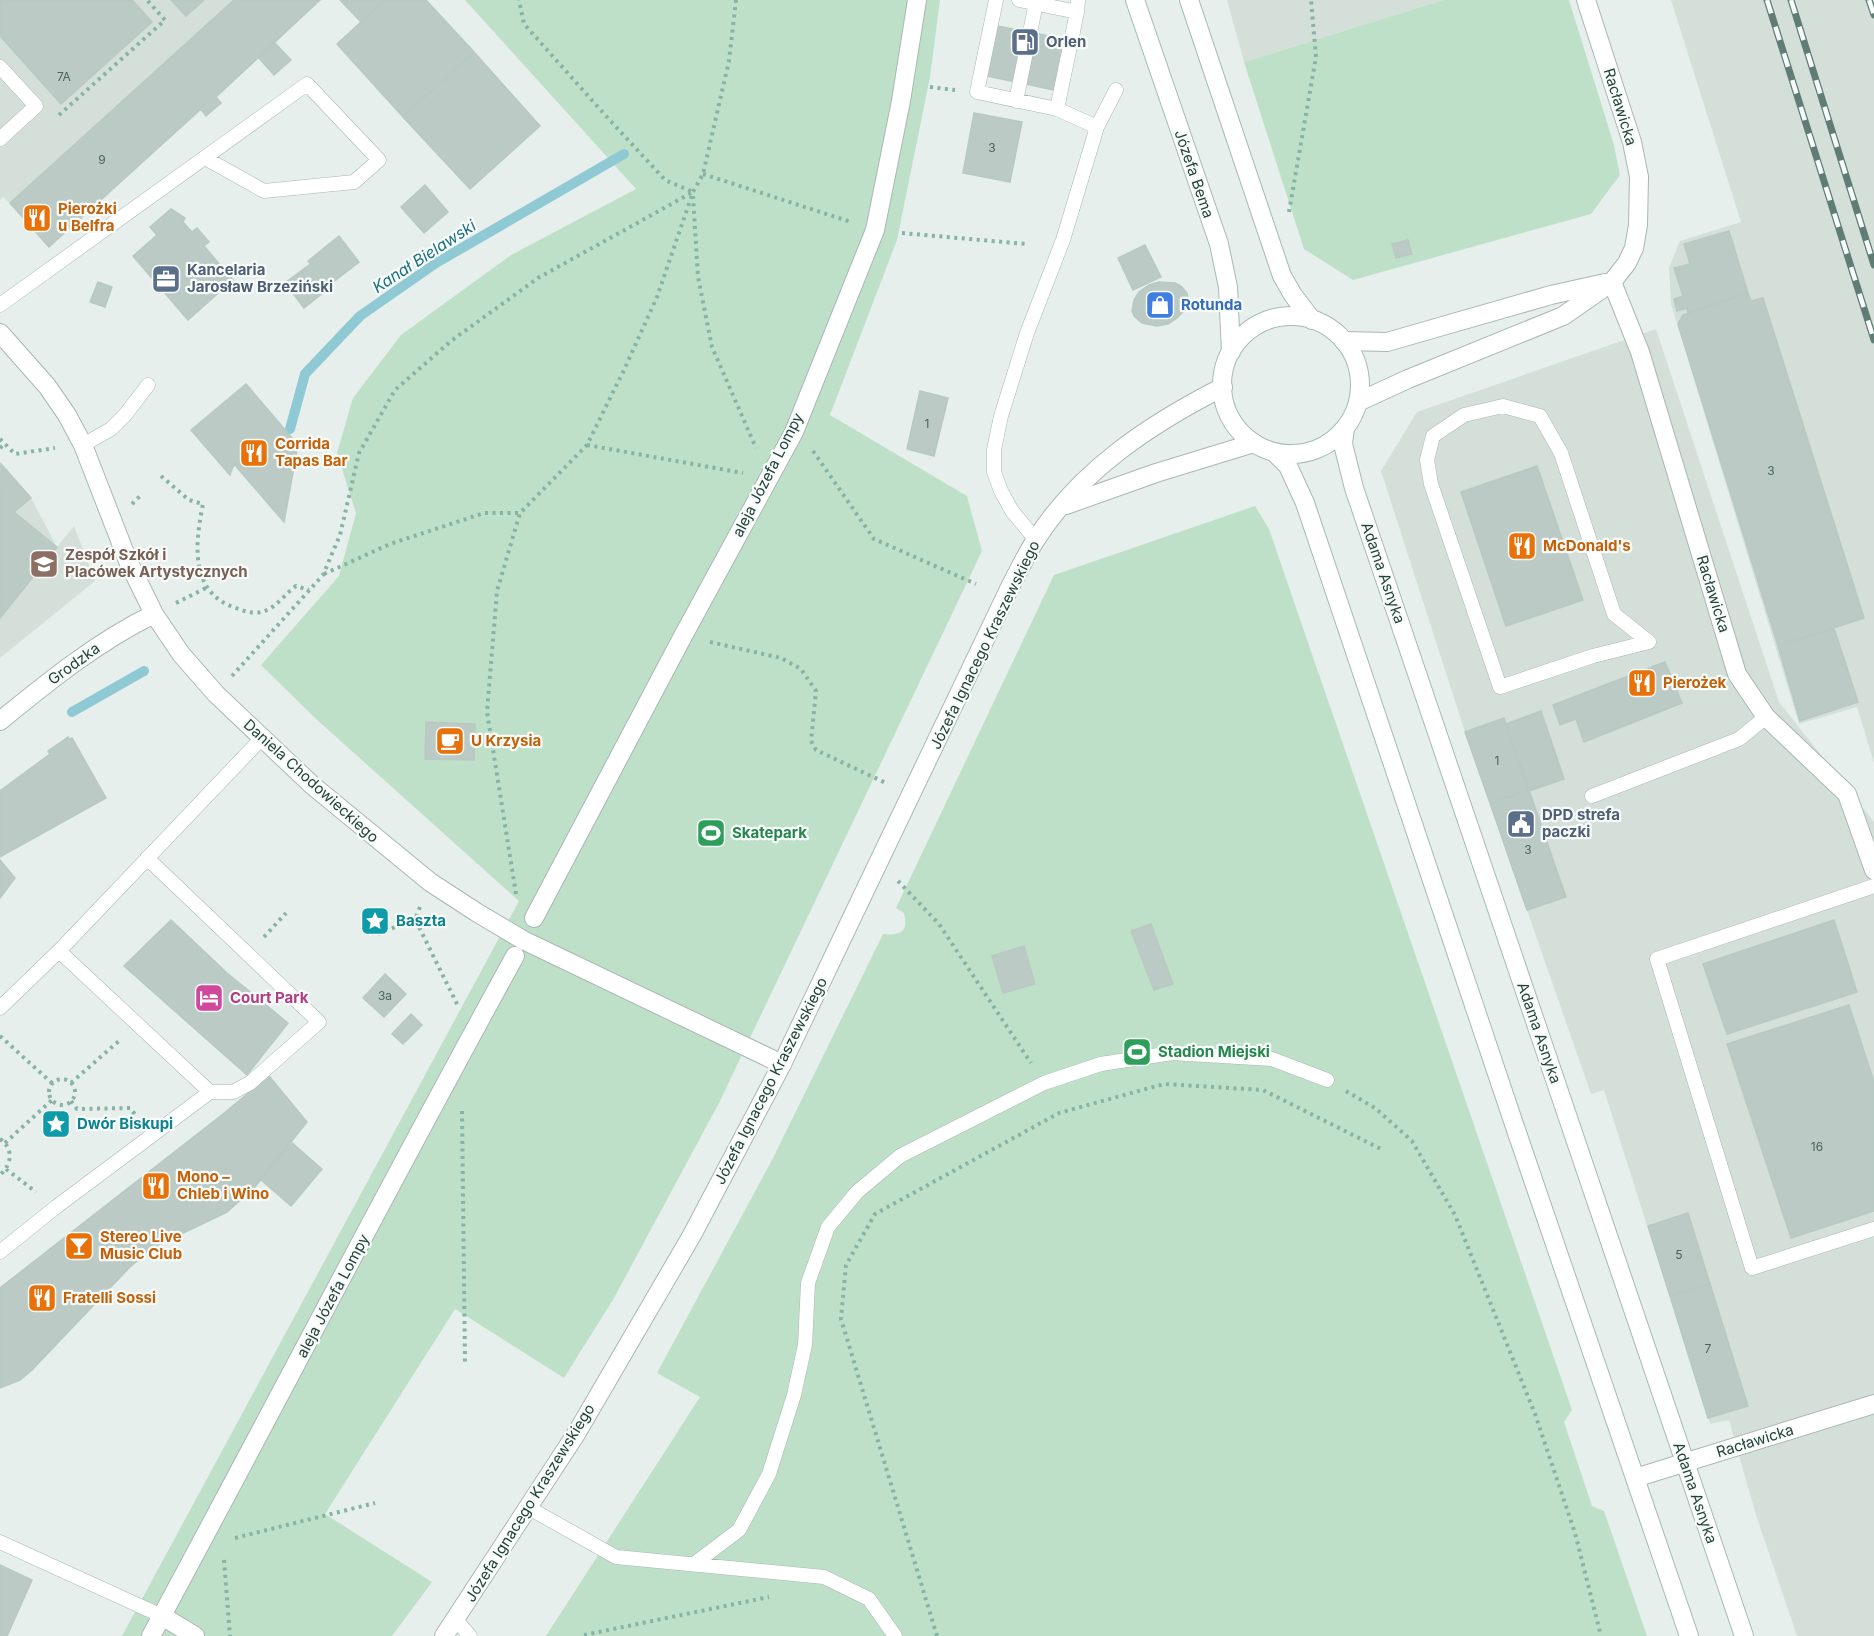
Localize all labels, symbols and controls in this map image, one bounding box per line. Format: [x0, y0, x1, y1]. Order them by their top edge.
fuel station icon: Orlen [1009, 26, 1041, 58]
place label: Orlen [1046, 32, 1086, 51]
street label: Racławicka [1600, 66, 1641, 148]
house number: 7A [57, 69, 71, 84]
street label: Józefa Bema [1170, 127, 1218, 221]
house number: 3 [988, 140, 996, 155]
house number: 9 [98, 152, 106, 167]
place label: Pierożki u Belfra [58, 199, 117, 235]
restaurant icon: Pierożki u Belfra [21, 202, 53, 234]
water label: Kanał Bielawski [369, 215, 480, 297]
place label: Kancelaria Jarosław Brzeziński [187, 260, 333, 296]
office icon: Kancelaria Jarosław Brzeziński [150, 263, 182, 295]
shop icon: Rotunda [1144, 289, 1176, 321]
place label: Rotunda [1181, 295, 1242, 314]
street label: aleja Józefa Lompy [728, 409, 807, 540]
house number: 1 [925, 416, 929, 431]
place label: Corrida Tapas Bar [275, 434, 348, 470]
restaurant icon: Corrida Tapas Bar [238, 437, 270, 469]
house number: 3 [1767, 463, 1775, 478]
street label: Adama Asnyka [1357, 520, 1410, 626]
restaurant icon: McDonald's [1506, 530, 1538, 562]
place label: McDonald's [1543, 536, 1631, 555]
street label: Józefa Ignacego Kraszewskiego [926, 537, 1043, 752]
place label: Zespół Szkół i Placówek Artystycznych [65, 545, 248, 581]
school or university icon: Zespół Szkół i Placówek Artystycznych [28, 548, 60, 580]
street label: Racławicka [1693, 553, 1734, 635]
street label: Grodzka [44, 638, 103, 689]
restaurant icon: Pierożek [1626, 667, 1658, 699]
place label: Pierożek [1663, 673, 1727, 692]
street label: Daniela Chodowieckiego [240, 715, 383, 846]
cafe icon: U Krzysia [434, 725, 466, 757]
place label: U Krzysia [471, 731, 541, 750]
house number: 1 [1495, 753, 1499, 768]
place label: DPD strefa paczki [1542, 805, 1620, 841]
public building icon: DPD strefa paczki [1505, 808, 1537, 840]
sports icon: Skatepark [695, 817, 727, 849]
place label: Skatepark [732, 823, 807, 842]
house number: 3 [1524, 842, 1532, 857]
place icon: Baszta [359, 905, 391, 937]
place label: Baszta [396, 911, 446, 930]
street label: Józefa Ignacego Kraszewskiego [710, 974, 831, 1188]
street label: Adama Asnyka [1513, 980, 1566, 1086]
hotel icon: Court Park [193, 982, 225, 1014]
place label: Court Park [230, 988, 309, 1007]
house number: 3a [378, 988, 392, 1003]
sports icon: Stadion Miejski [1121, 1036, 1153, 1068]
place label: Stadion Miejski [1158, 1042, 1270, 1061]
place icon: Dwór Biskupi [40, 1108, 72, 1140]
place label: Dwór Biskupi [77, 1114, 173, 1133]
house number: 16 [1811, 1139, 1823, 1154]
place label: Mono – Chleb i Wino [177, 1167, 269, 1203]
restaurant icon: Mono – Chleb i Wino [140, 1170, 172, 1202]
place label: Stereo Live Music Club [100, 1227, 182, 1263]
bar icon: Stereo Live Music Club [63, 1230, 95, 1262]
street label: aleja Józefa Lompy [292, 1230, 373, 1361]
house number: 5 [1675, 1247, 1683, 1262]
restaurant icon: Fratelli Sossi [26, 1282, 58, 1314]
place label: Fratelli Sossi [63, 1288, 156, 1307]
house number: 7 [1705, 1341, 1712, 1356]
street label: Józefa Ignacego Kraszewskiego [461, 1400, 599, 1605]
street label: Racławicka [1714, 1420, 1796, 1461]
street label: Adama Asnyka [1669, 1440, 1722, 1546]

